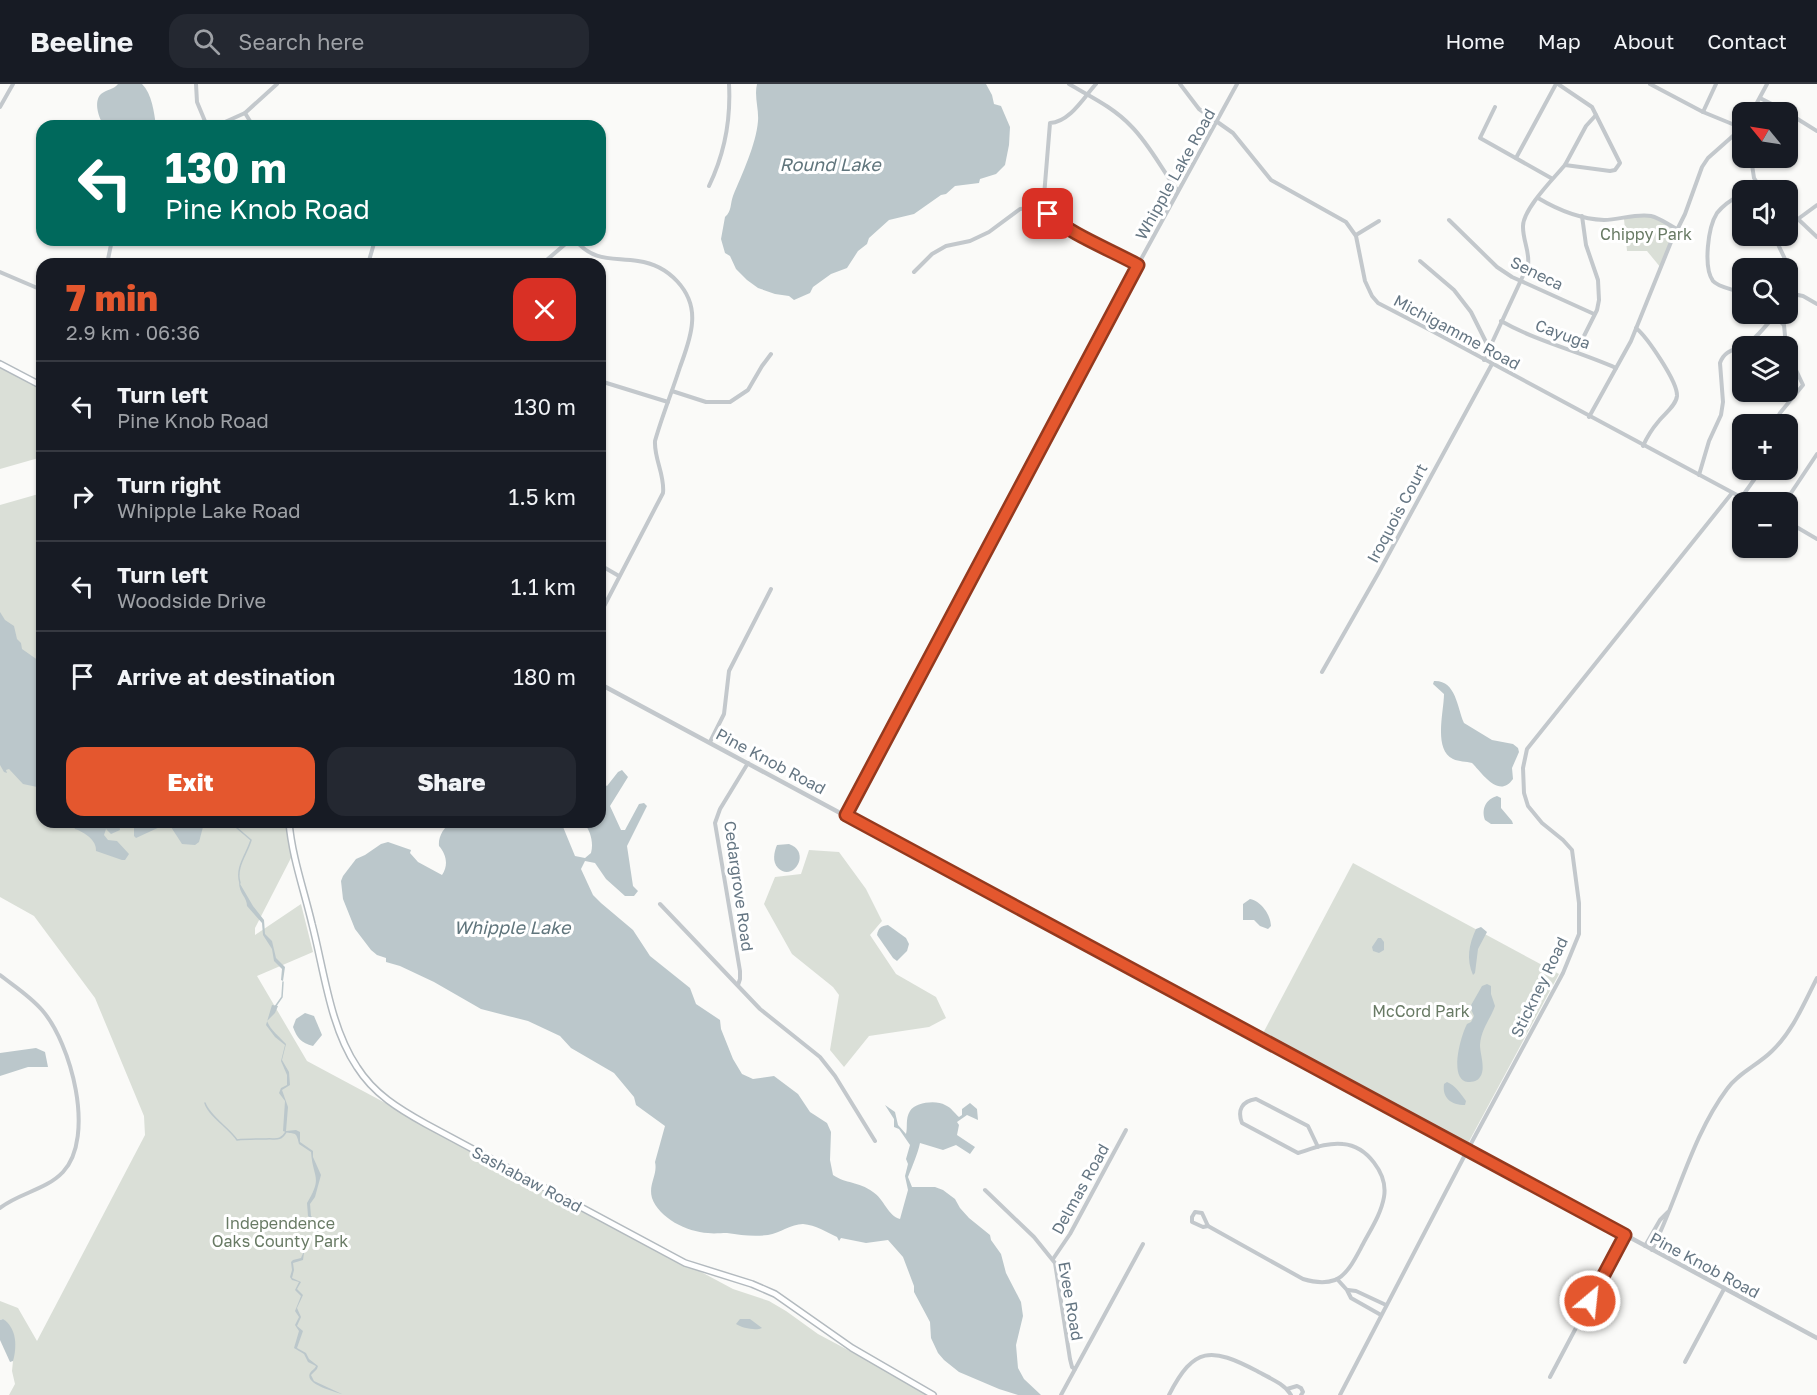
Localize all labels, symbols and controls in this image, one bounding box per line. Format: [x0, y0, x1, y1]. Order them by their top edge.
search box [169, 14, 589, 68]
text: Beeline [30, 25, 133, 58]
icon: search [190, 25, 223, 58]
text: Search here [238, 28, 364, 55]
text: Home [1445, 28, 1505, 54]
text: Map [1538, 28, 1581, 54]
text: About [1614, 28, 1674, 54]
text: Contact [1707, 28, 1787, 54]
north arrow [1732, 102, 1798, 168]
map controls [1732, 102, 1798, 558]
street label: Whipple Lake Road [1131, 105, 1219, 243]
text: 130 m [165, 142, 287, 192]
icon: left [66, 144, 144, 222]
water label: Round Lake [779, 153, 882, 175]
button: sound [1732, 180, 1798, 246]
pin [1022, 188, 1073, 239]
text: Pine Knob Road [165, 193, 370, 225]
icon: arrive [1031, 197, 1064, 230]
park label: Chippy Park [1600, 224, 1692, 244]
street label: Seneca [1507, 252, 1567, 294]
button: search [1732, 258, 1798, 324]
text: 7 min [66, 276, 158, 319]
button: close [513, 278, 576, 341]
street label: Michigamme Road [1390, 290, 1524, 374]
street label: Cayuga [1533, 315, 1593, 353]
text: 2.9 km · 06:36 [66, 320, 200, 344]
button: layers [1732, 336, 1798, 402]
text: Turn left [117, 381, 208, 408]
icon: left [66, 390, 99, 423]
text: 130 m [514, 393, 576, 420]
text: Pine Knob Road [117, 408, 269, 432]
button: + [1732, 414, 1798, 480]
street label: Iroquois Court [1362, 460, 1432, 566]
text: Turn right [117, 471, 221, 498]
icon: right [66, 480, 99, 513]
text: 1.5 km [509, 483, 576, 510]
button: − [1732, 492, 1798, 558]
text: Whipple Lake Road [117, 498, 301, 522]
text: Turn left [117, 561, 208, 588]
icon: left [66, 570, 99, 603]
text: 1.1 km [511, 573, 576, 600]
text: Woodside Drive [117, 588, 266, 612]
icon: arrive [66, 660, 99, 693]
text: Arrive at destination [117, 663, 335, 690]
text: 180 m [513, 663, 576, 690]
street label: Pine Knob Road [713, 724, 829, 798]
button: Exit [66, 747, 315, 816]
button: Share [327, 747, 576, 816]
street label: Cedargrove Road [720, 820, 758, 952]
water label: Whipple Lake [454, 916, 572, 938]
street label: Stickney Road [1506, 933, 1572, 1041]
park label: McCord Park [1372, 1001, 1470, 1021]
street label: Delmas Road [1047, 1140, 1113, 1238]
street label: Sashabaw Road [469, 1142, 585, 1216]
park label: Independence Oaks County Park [212, 1213, 348, 1251]
street label: Pine Knob Road [1647, 1228, 1763, 1302]
street label: Evee Road [1054, 1260, 1088, 1342]
position arrow [1558, 1269, 1622, 1333]

